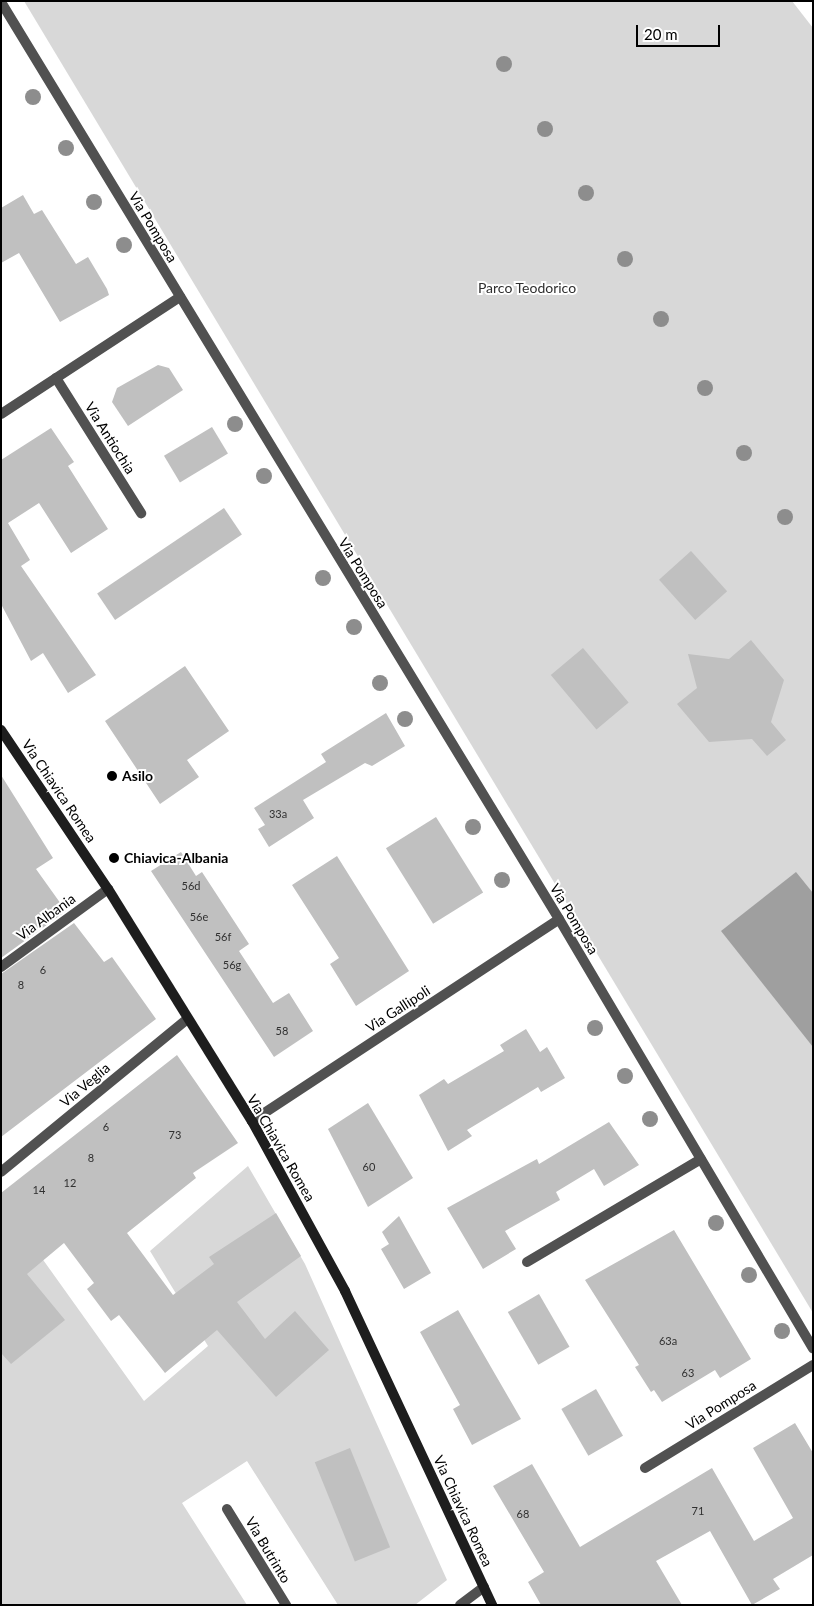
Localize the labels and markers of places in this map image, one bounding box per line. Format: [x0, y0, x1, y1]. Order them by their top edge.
place label: Asilo [122, 768, 153, 784]
marker: Asilo [106, 770, 118, 782]
place label: Chiavica-Albania [124, 850, 228, 866]
marker: Chiavica-Albania [108, 852, 120, 864]

